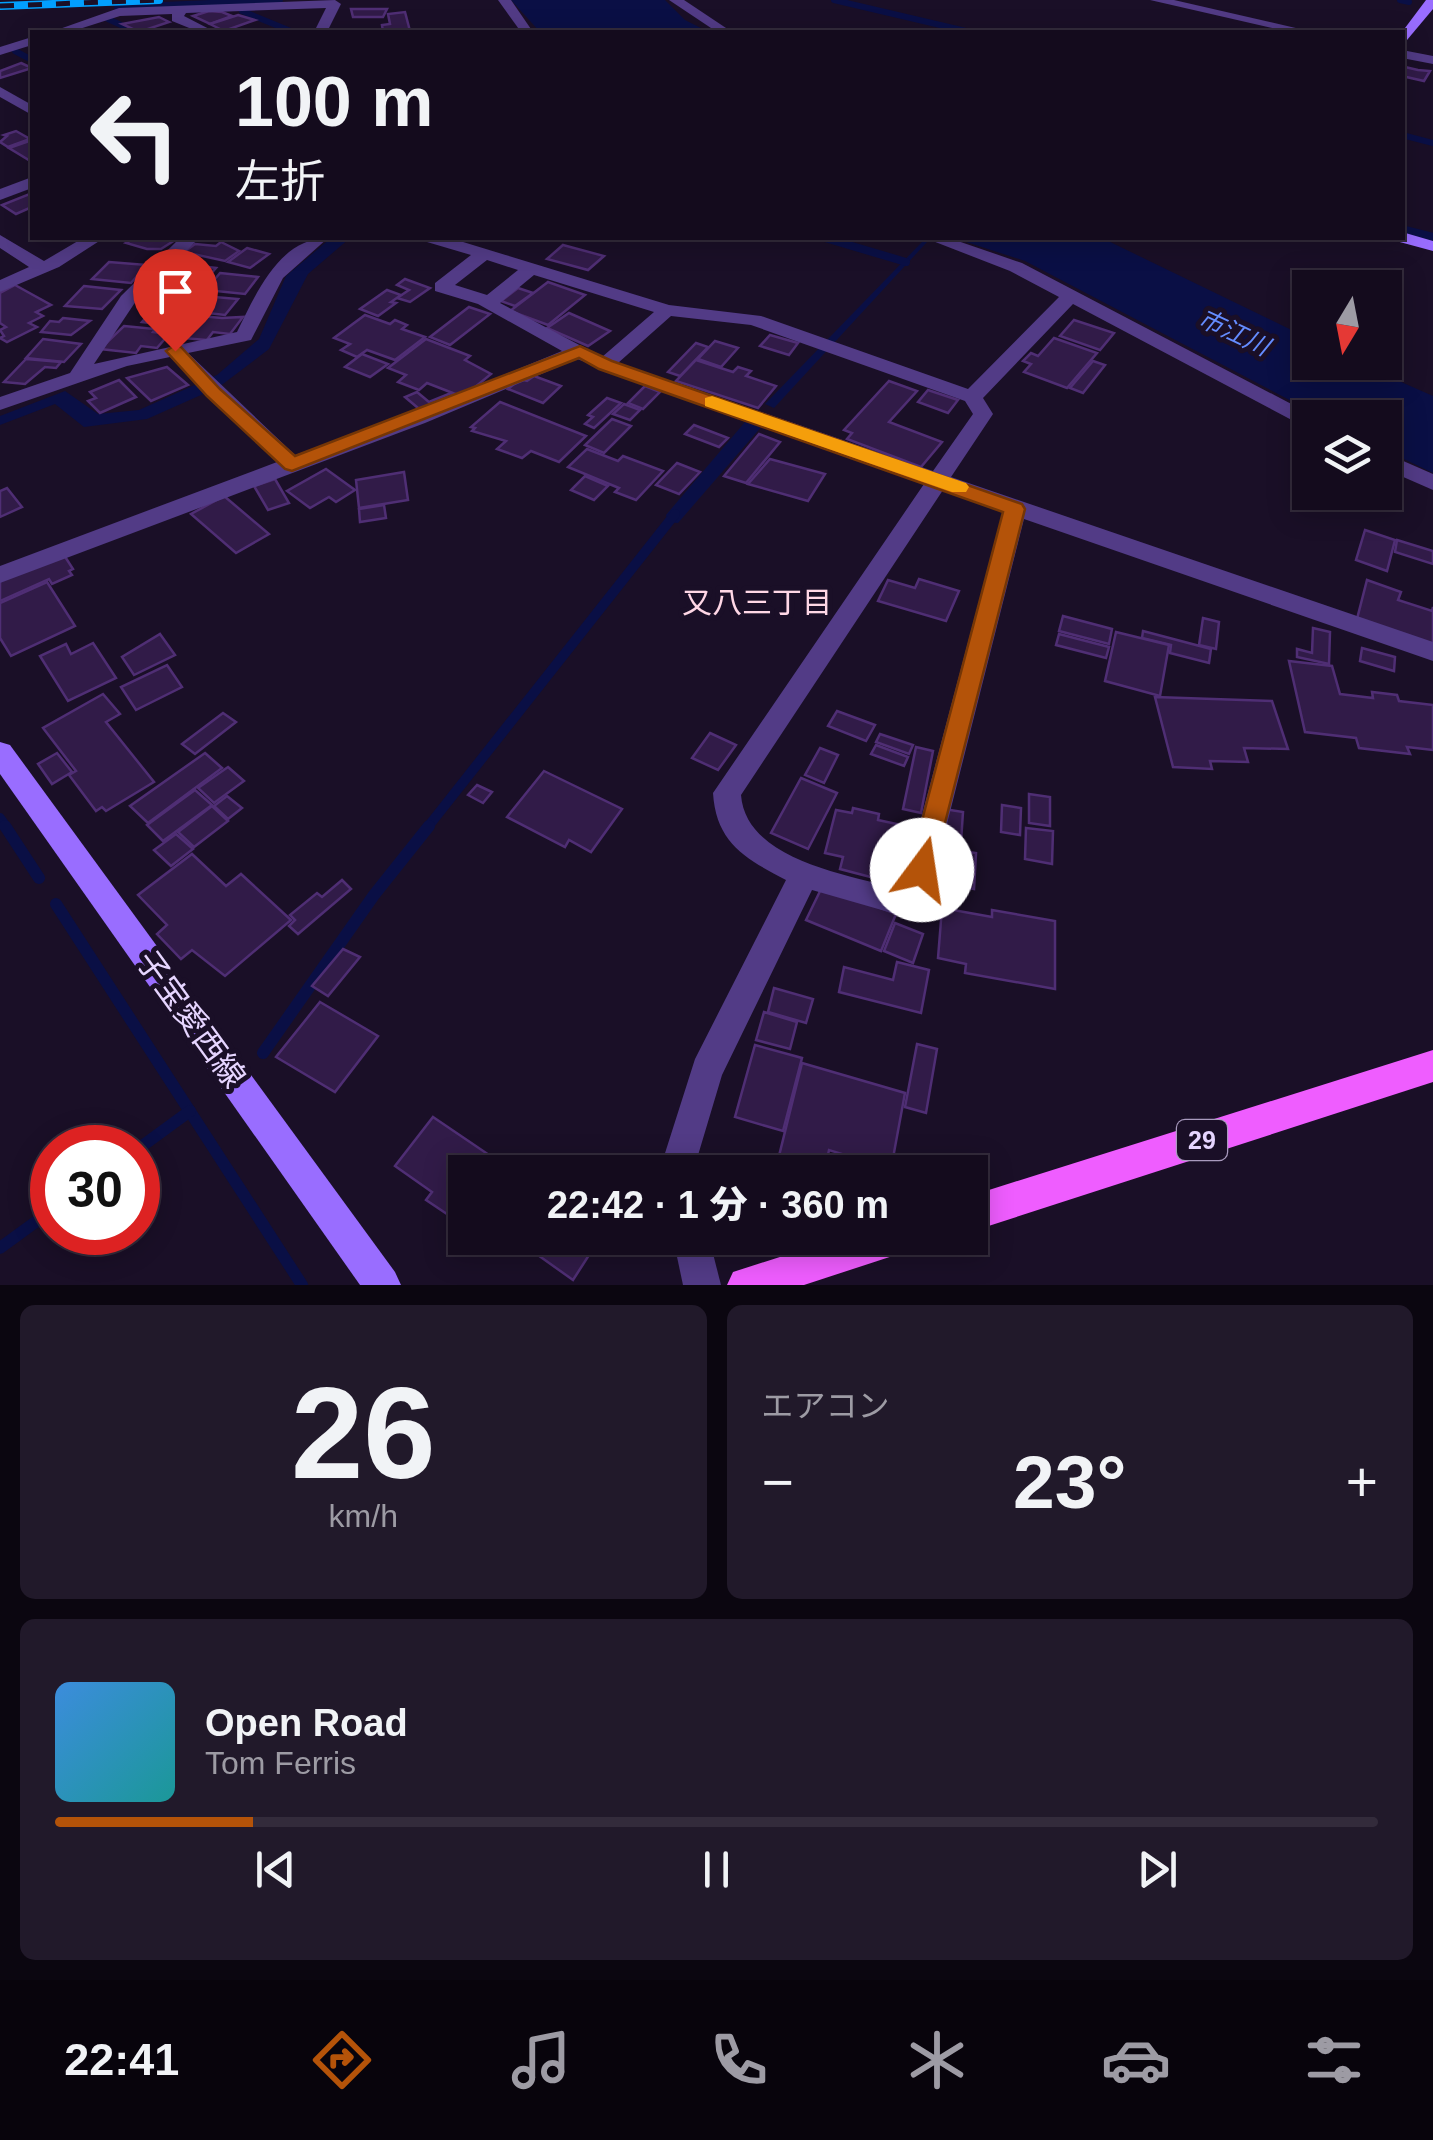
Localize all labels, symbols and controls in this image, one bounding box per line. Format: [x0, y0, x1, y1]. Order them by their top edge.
text: 100 m [235, 63, 433, 141]
icon: left [70, 70, 200, 200]
text: 左折 [235, 156, 325, 207]
pin [133, 249, 218, 352]
icon: arrive [148, 264, 203, 319]
north arrow [1292, 270, 1402, 380]
map controls [1292, 270, 1402, 510]
water label: 市江川 [1194, 303, 1277, 362]
button: layers [1292, 400, 1402, 510]
district label: 又八三丁目 [682, 586, 832, 619]
position arrow [870, 818, 974, 922]
street label: 子宝愛西線 [129, 944, 253, 1094]
road number: 29 [1177, 1120, 1227, 1160]
speed limit sign: 30 [30, 1125, 160, 1255]
text: 22:42 · 1 分 · 360 m [547, 1184, 889, 1226]
text: 26 [291, 1360, 436, 1506]
text: エアコン [762, 1388, 890, 1424]
text: 23° [1013, 1440, 1126, 1524]
text: − [762, 1451, 794, 1513]
text: + [1346, 1451, 1378, 1513]
text: km/h [329, 1498, 398, 1534]
text: Open Road [205, 1702, 408, 1744]
text: Tom Ferris [205, 1745, 356, 1781]
icon: previous [248, 1842, 303, 1897]
icon: pause [689, 1842, 744, 1897]
icon: next [1130, 1842, 1185, 1897]
icon: directions [307, 2025, 377, 2095]
icon: music [506, 2025, 576, 2095]
icon: phone [704, 2025, 774, 2095]
icon: climate [902, 2025, 972, 2095]
icon: car [1101, 2025, 1171, 2095]
icon: filters [1299, 2025, 1369, 2095]
text: 22:41 [64, 2034, 179, 2085]

